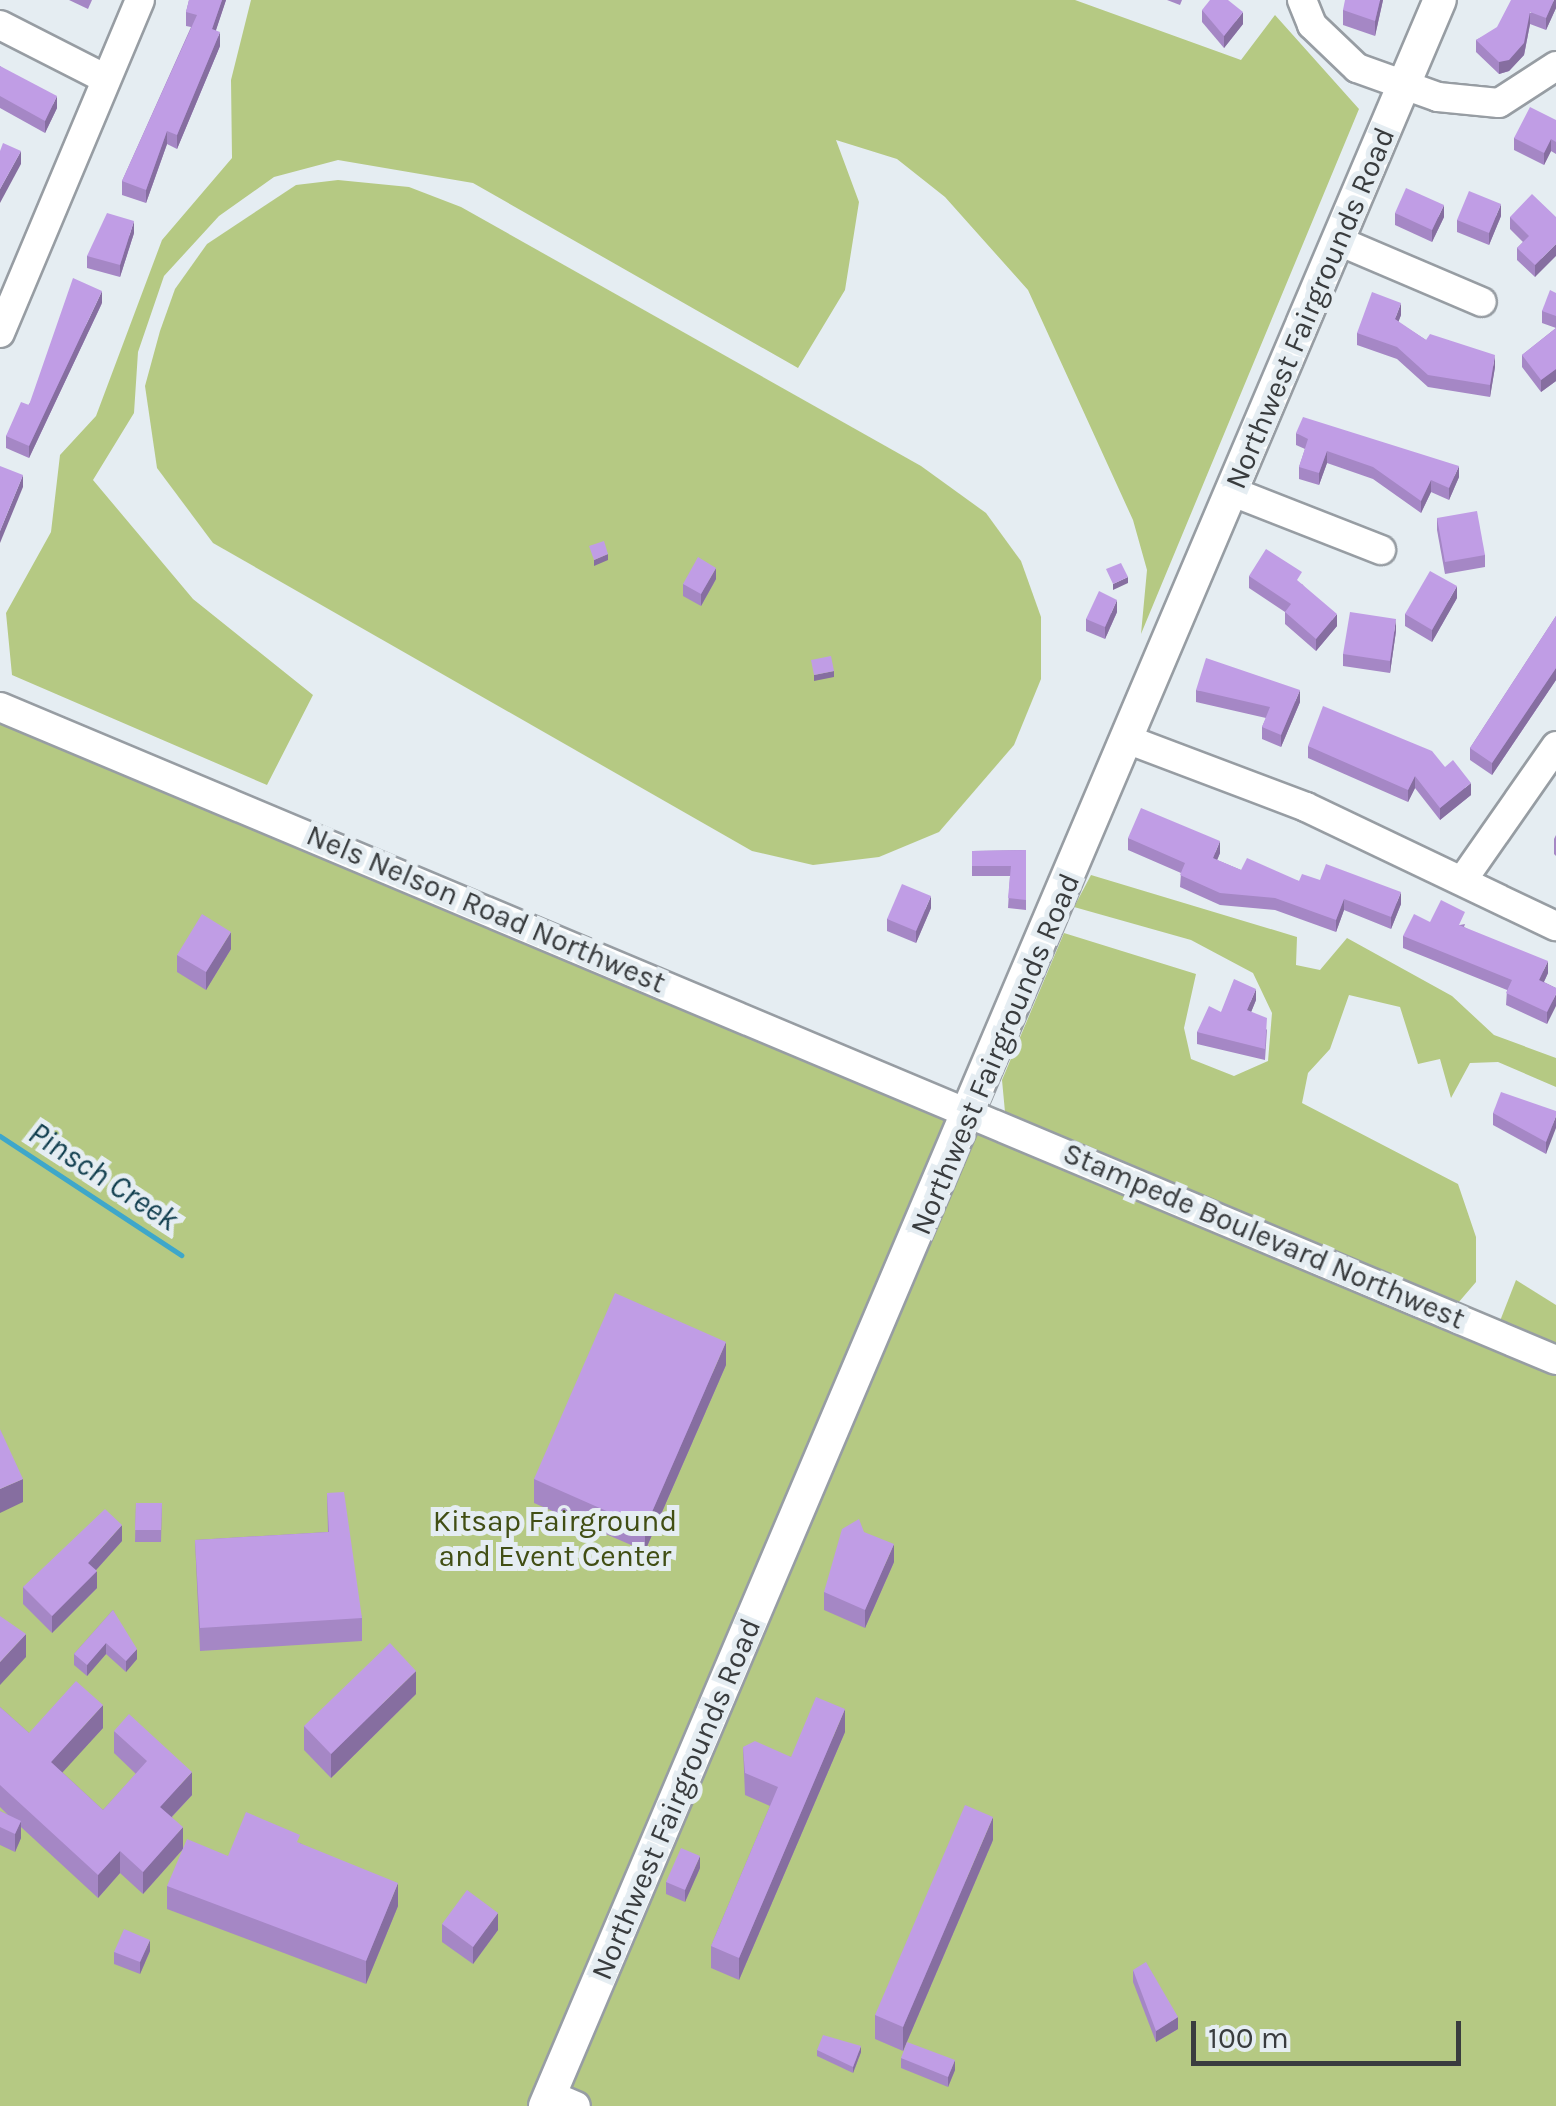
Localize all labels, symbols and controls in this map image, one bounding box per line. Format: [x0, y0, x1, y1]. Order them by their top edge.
street label: Northwest Fairgrounds Road [1217, 122, 1403, 494]
street label: Nels Nelson Road Northwest [301, 817, 671, 1001]
street label: Northwest Fairgrounds Road [902, 868, 1088, 1240]
water label: Pinsch Creek [21, 1114, 185, 1240]
street label: Stampede Boulevard Northwest [1058, 1135, 1470, 1337]
park label: Kitsap Fairground and Event Center [433, 1503, 677, 1574]
street label: Northwest Fairgrounds Road [583, 1613, 769, 1985]
scale bar [1196, 2001, 1466, 2063]
text: 100 m [1208, 2020, 1289, 2056]

